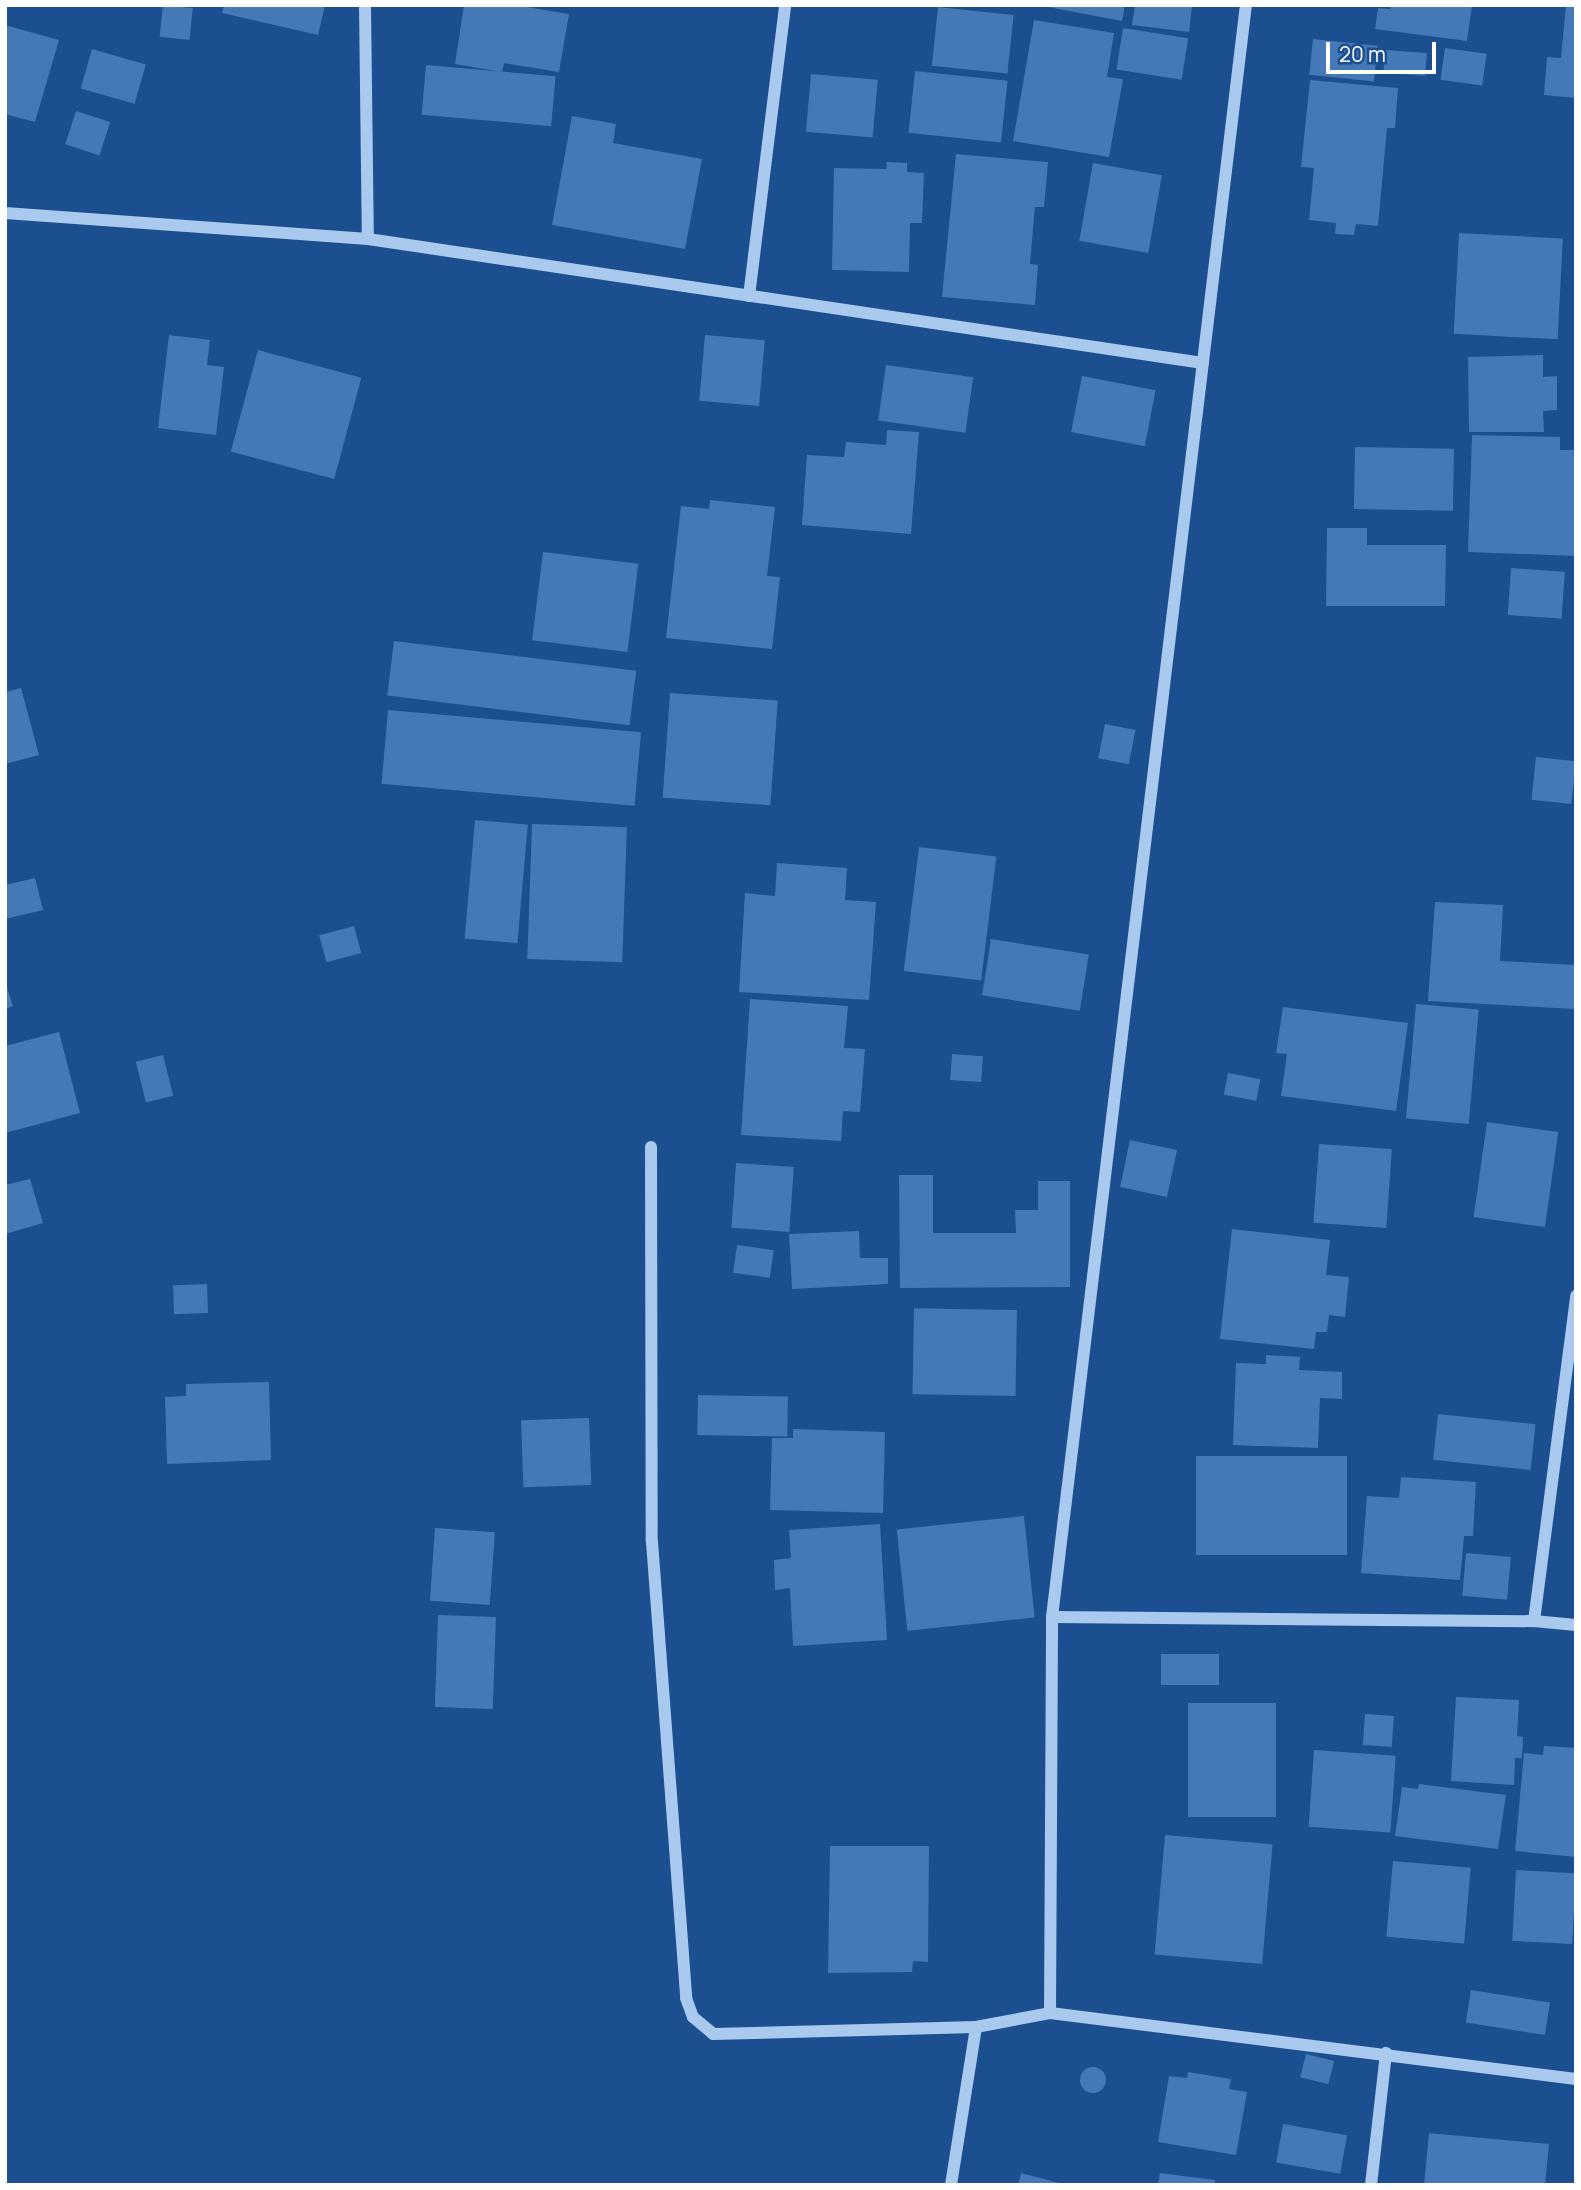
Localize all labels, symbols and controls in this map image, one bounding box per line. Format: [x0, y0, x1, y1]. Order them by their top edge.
scale bar [1329, 28, 1439, 72]
text: 20 m [1339, 40, 1386, 68]

